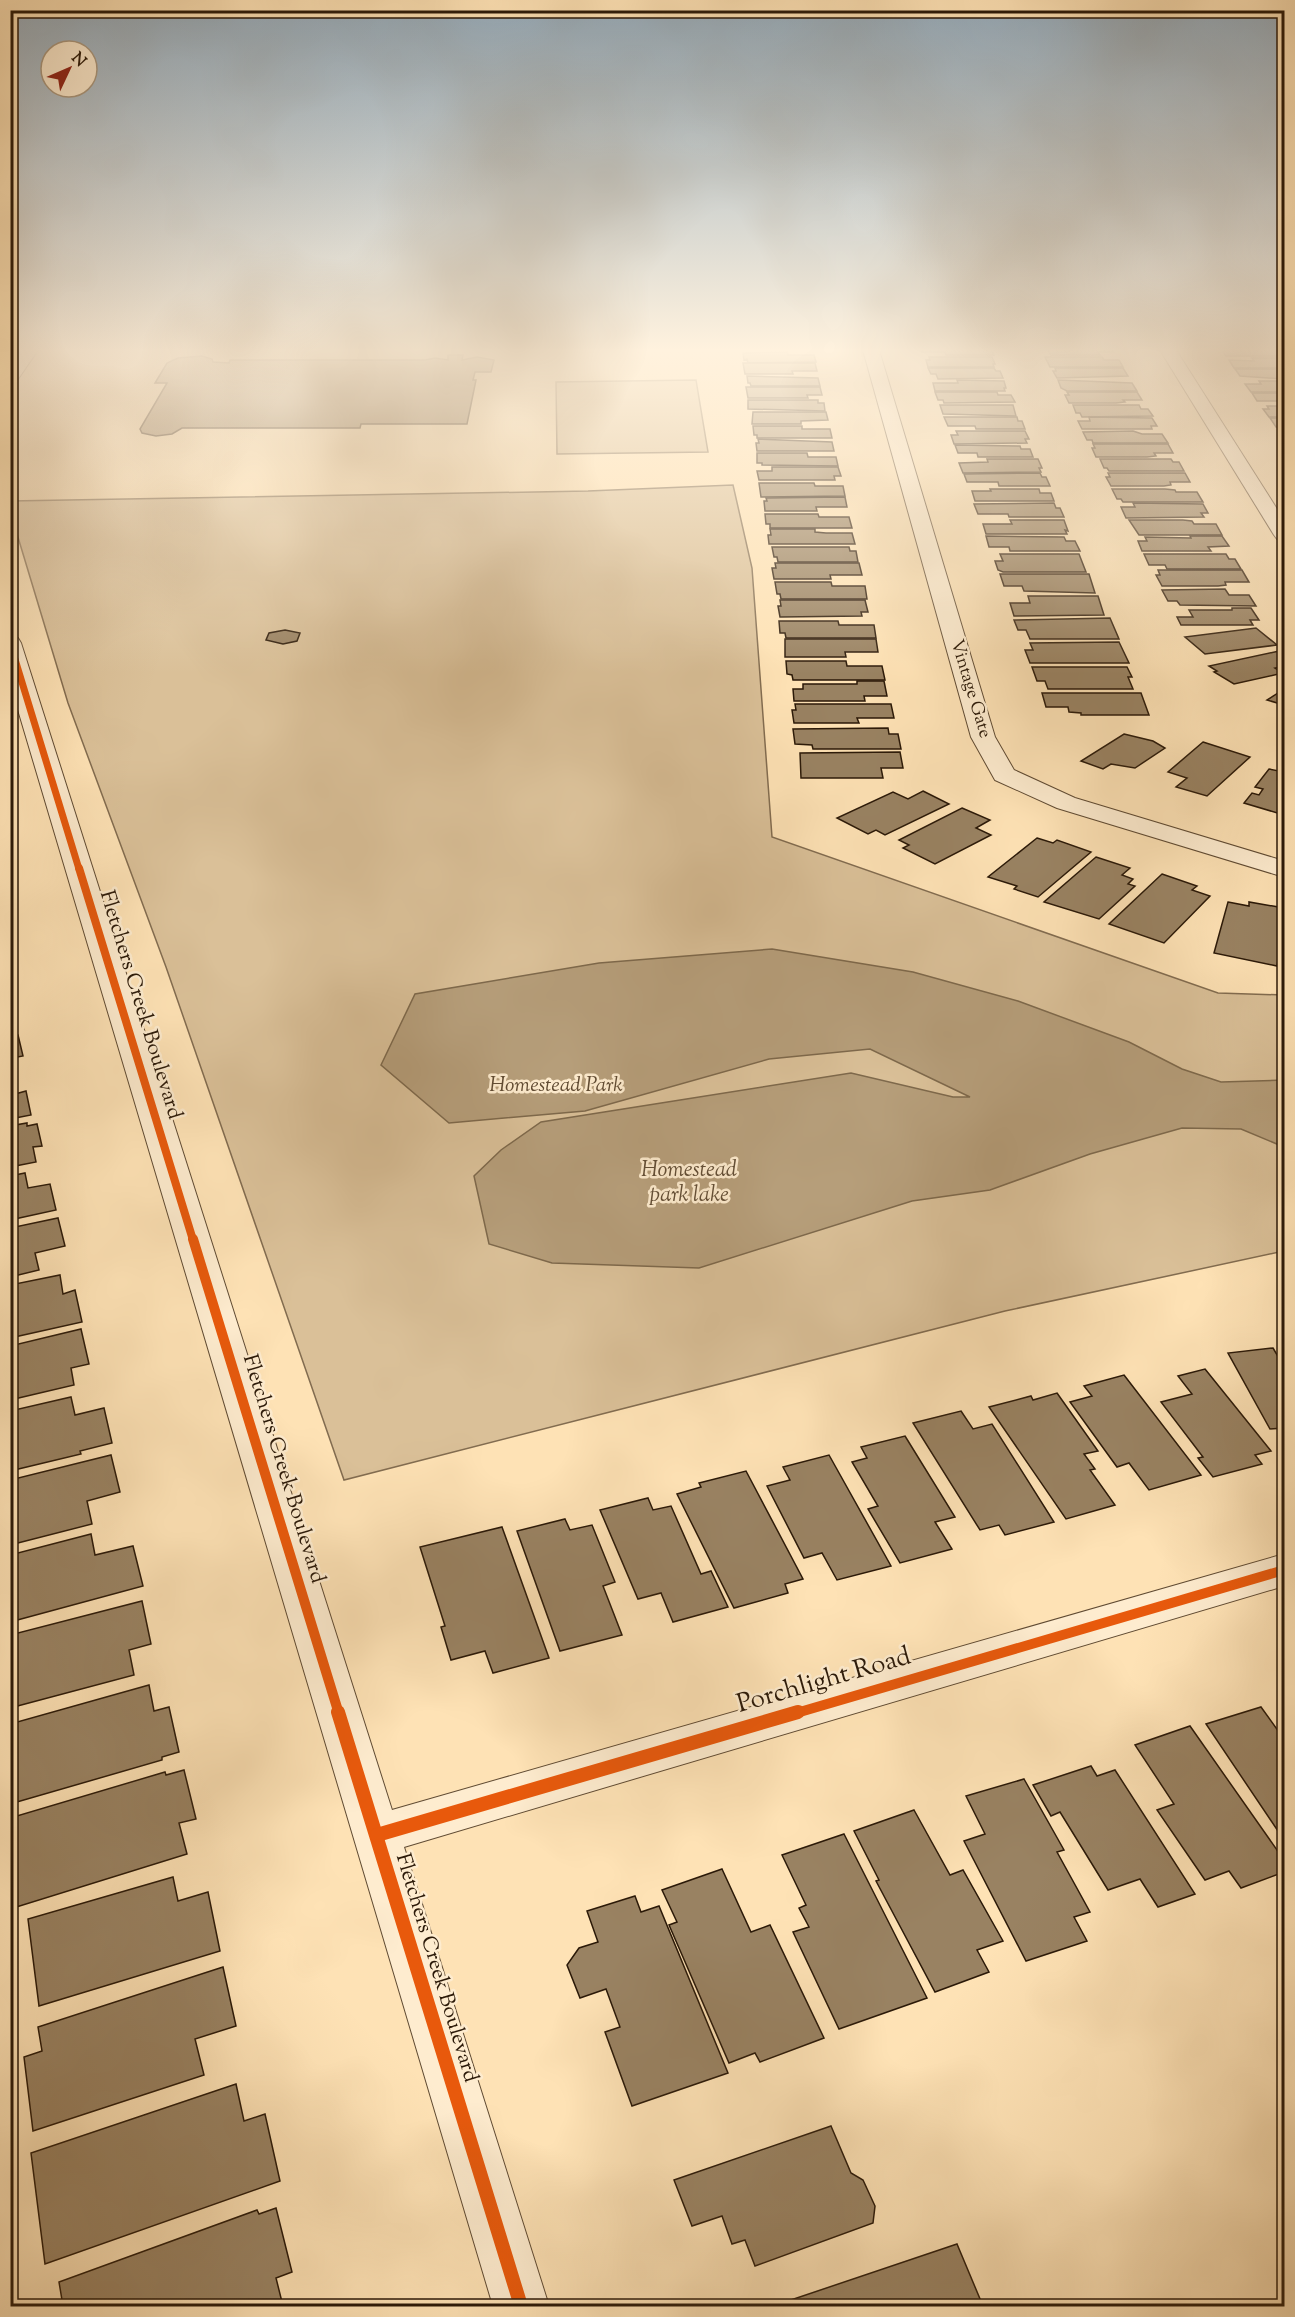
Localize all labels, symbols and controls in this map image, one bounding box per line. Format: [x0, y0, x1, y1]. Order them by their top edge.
north arrow [39, 39, 99, 99]
text: N [65, 48, 91, 73]
street label: Vintage Gate [943, 637, 997, 741]
street label: Fletchers Creek Boulevard [91, 887, 189, 1123]
park label: Homestead Park [489, 1071, 623, 1101]
water label: Homestead park lake [641, 1155, 737, 1212]
street label: Fletchers Creek Boulevard [234, 1351, 332, 1587]
street label: Porchlight Road [733, 1638, 916, 1724]
street label: Fletchers Creek Boulevard [387, 1850, 485, 2086]

